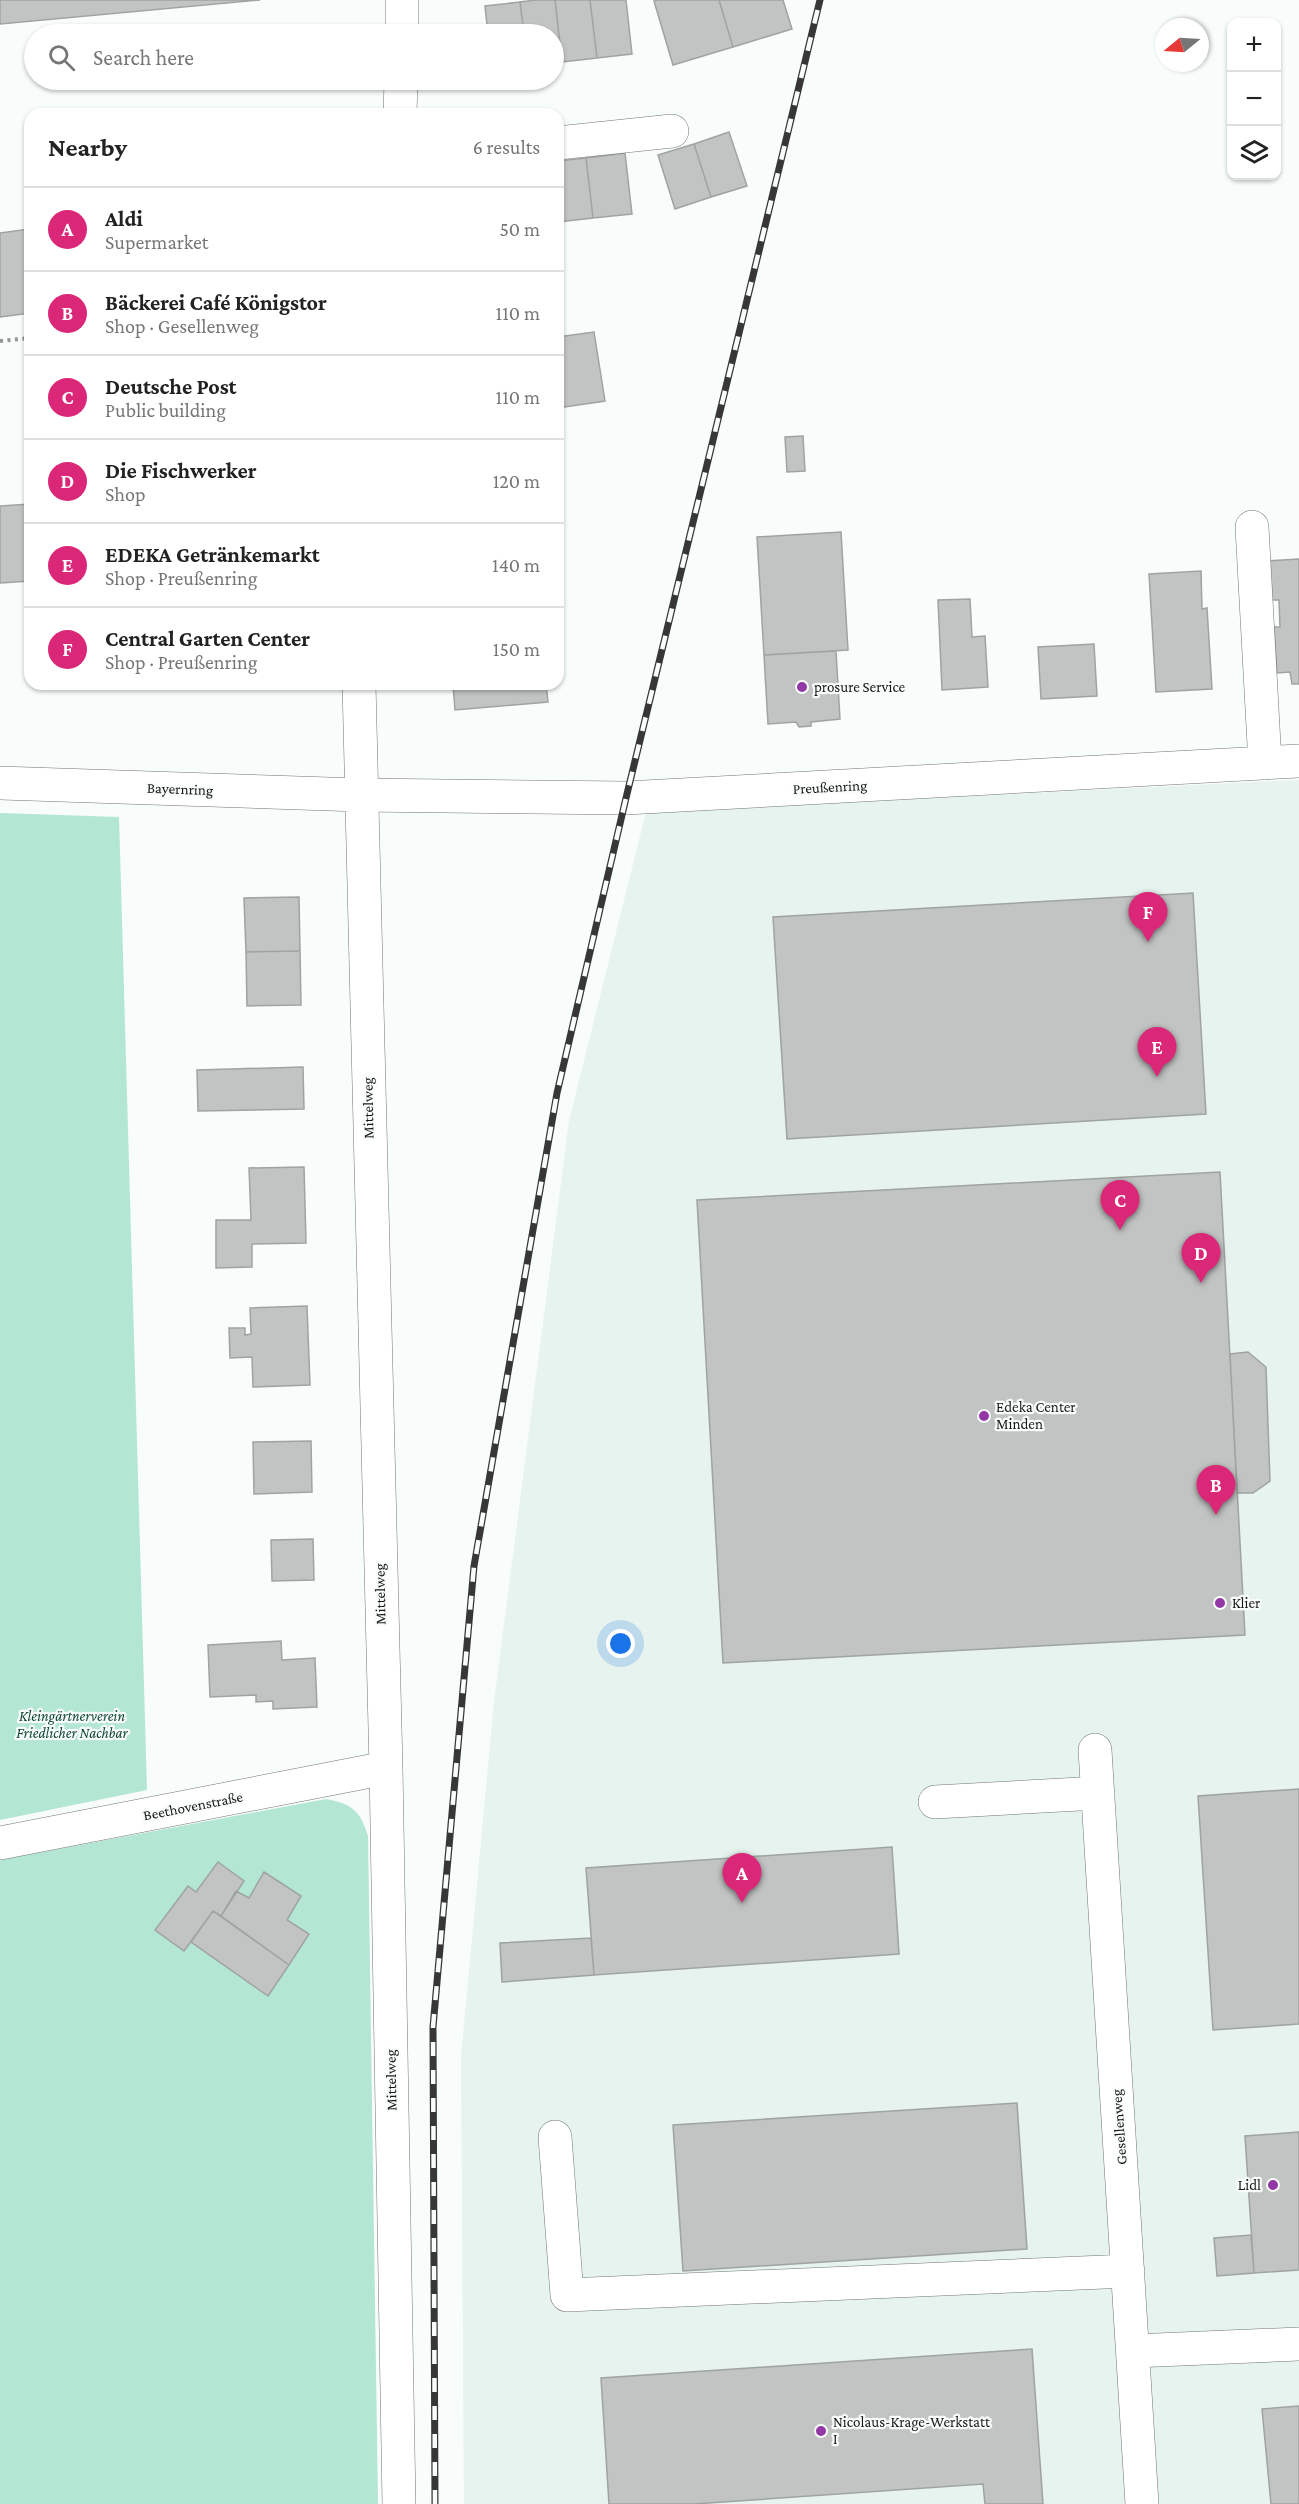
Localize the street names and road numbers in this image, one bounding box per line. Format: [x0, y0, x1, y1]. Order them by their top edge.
street label: Preußenring [792, 777, 868, 798]
street label: Bayernring [147, 780, 213, 799]
street label: Mittelweg [359, 1077, 378, 1139]
street label: Mittelweg [371, 1563, 390, 1625]
street label: Beethovenstraße [142, 1788, 245, 1823]
street label: Mittelweg [382, 2049, 401, 2111]
street label: Gesellenweg [1108, 2089, 1131, 2165]

